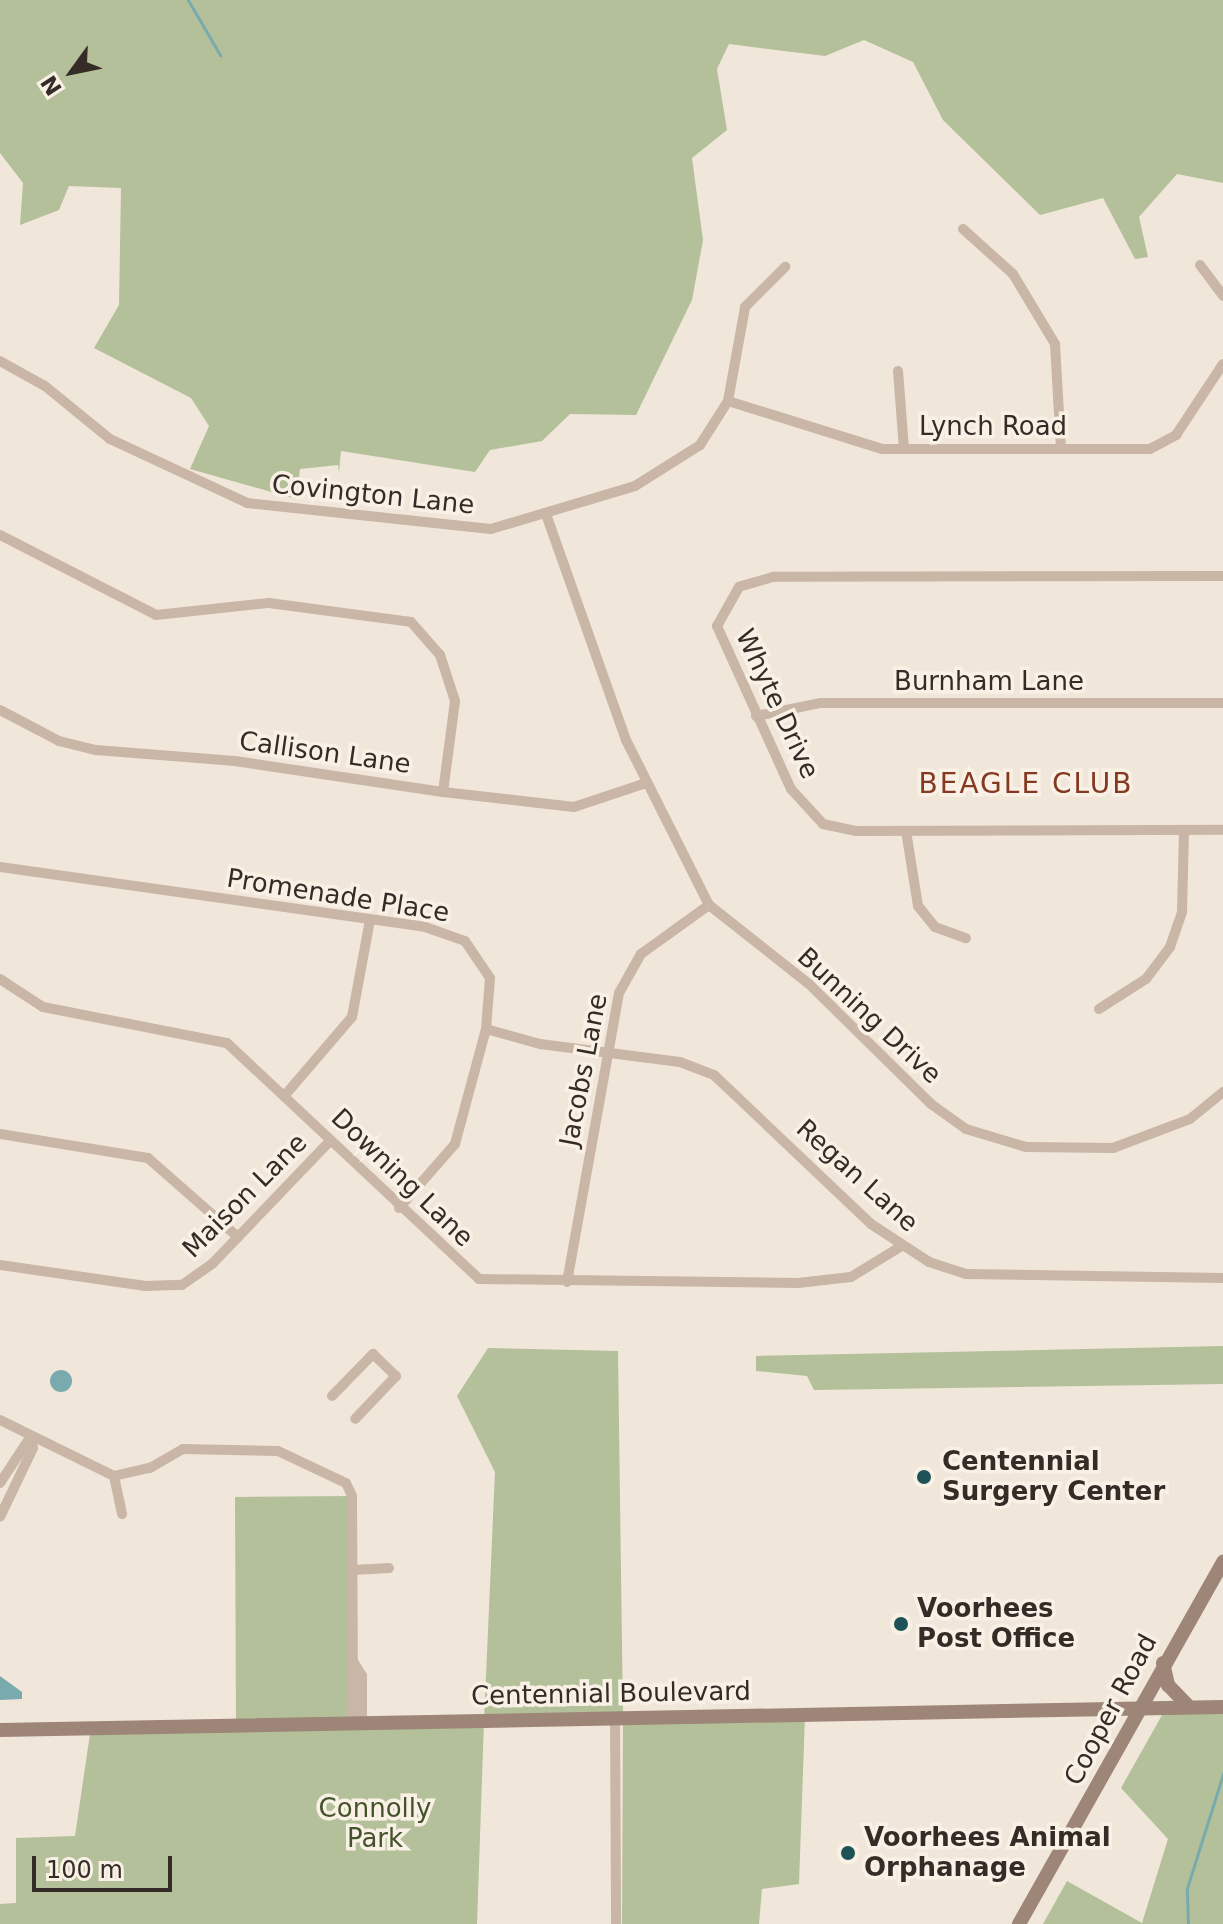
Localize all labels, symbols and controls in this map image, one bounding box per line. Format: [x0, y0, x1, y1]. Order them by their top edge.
north arrow [32, 32, 112, 112]
text: N [36, 71, 67, 100]
street label: Lynch Road [919, 411, 1067, 443]
street label: Covington Lane [270, 469, 476, 521]
street label: Whyte Drive [729, 624, 825, 784]
street label: Burnham Lane [894, 666, 1084, 698]
street label: Callison Lane [237, 726, 413, 780]
district label: BEAGLE CLUB [919, 767, 1133, 801]
street label: Promenade Place [225, 863, 451, 929]
street label: Bunning Drive [791, 941, 947, 1091]
street label: Jacobs Lane [554, 991, 614, 1149]
street label: Downing Lane [325, 1103, 479, 1253]
street label: Regan Lane [790, 1113, 924, 1239]
street label: Maison Lane [176, 1127, 314, 1265]
place label: Centennial Surgery Center [942, 1446, 1165, 1508]
marker: Centennial Surgery Center [913, 1466, 935, 1488]
place label: Voorhees Post Office [917, 1593, 1075, 1654]
marker: Voorhees Post Office [892, 1615, 910, 1633]
street label: Cooper Road [1058, 1629, 1164, 1791]
street label: Centennial Boulevard [471, 1676, 751, 1712]
park label: Connolly Park [319, 1793, 431, 1854]
place label: Voorhees Animal Orphanage [864, 1822, 1111, 1884]
scale bar [36, 1840, 176, 1890]
marker: Voorhees Animal Orphanage [839, 1844, 857, 1862]
text: 100 m [46, 1856, 123, 1884]

